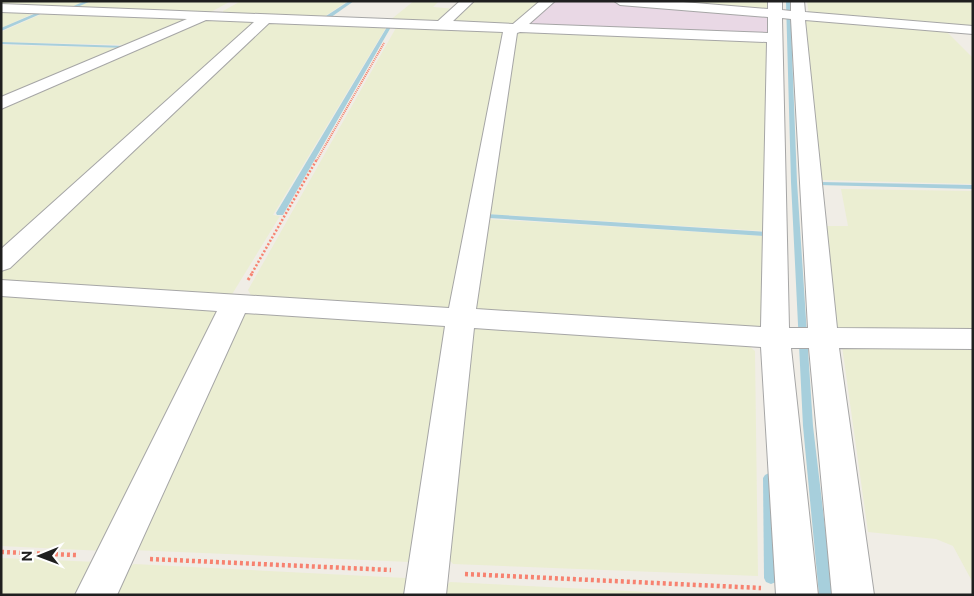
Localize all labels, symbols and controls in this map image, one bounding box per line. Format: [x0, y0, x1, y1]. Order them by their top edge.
north arrow [15, 531, 65, 581]
text: N [19, 551, 35, 562]

